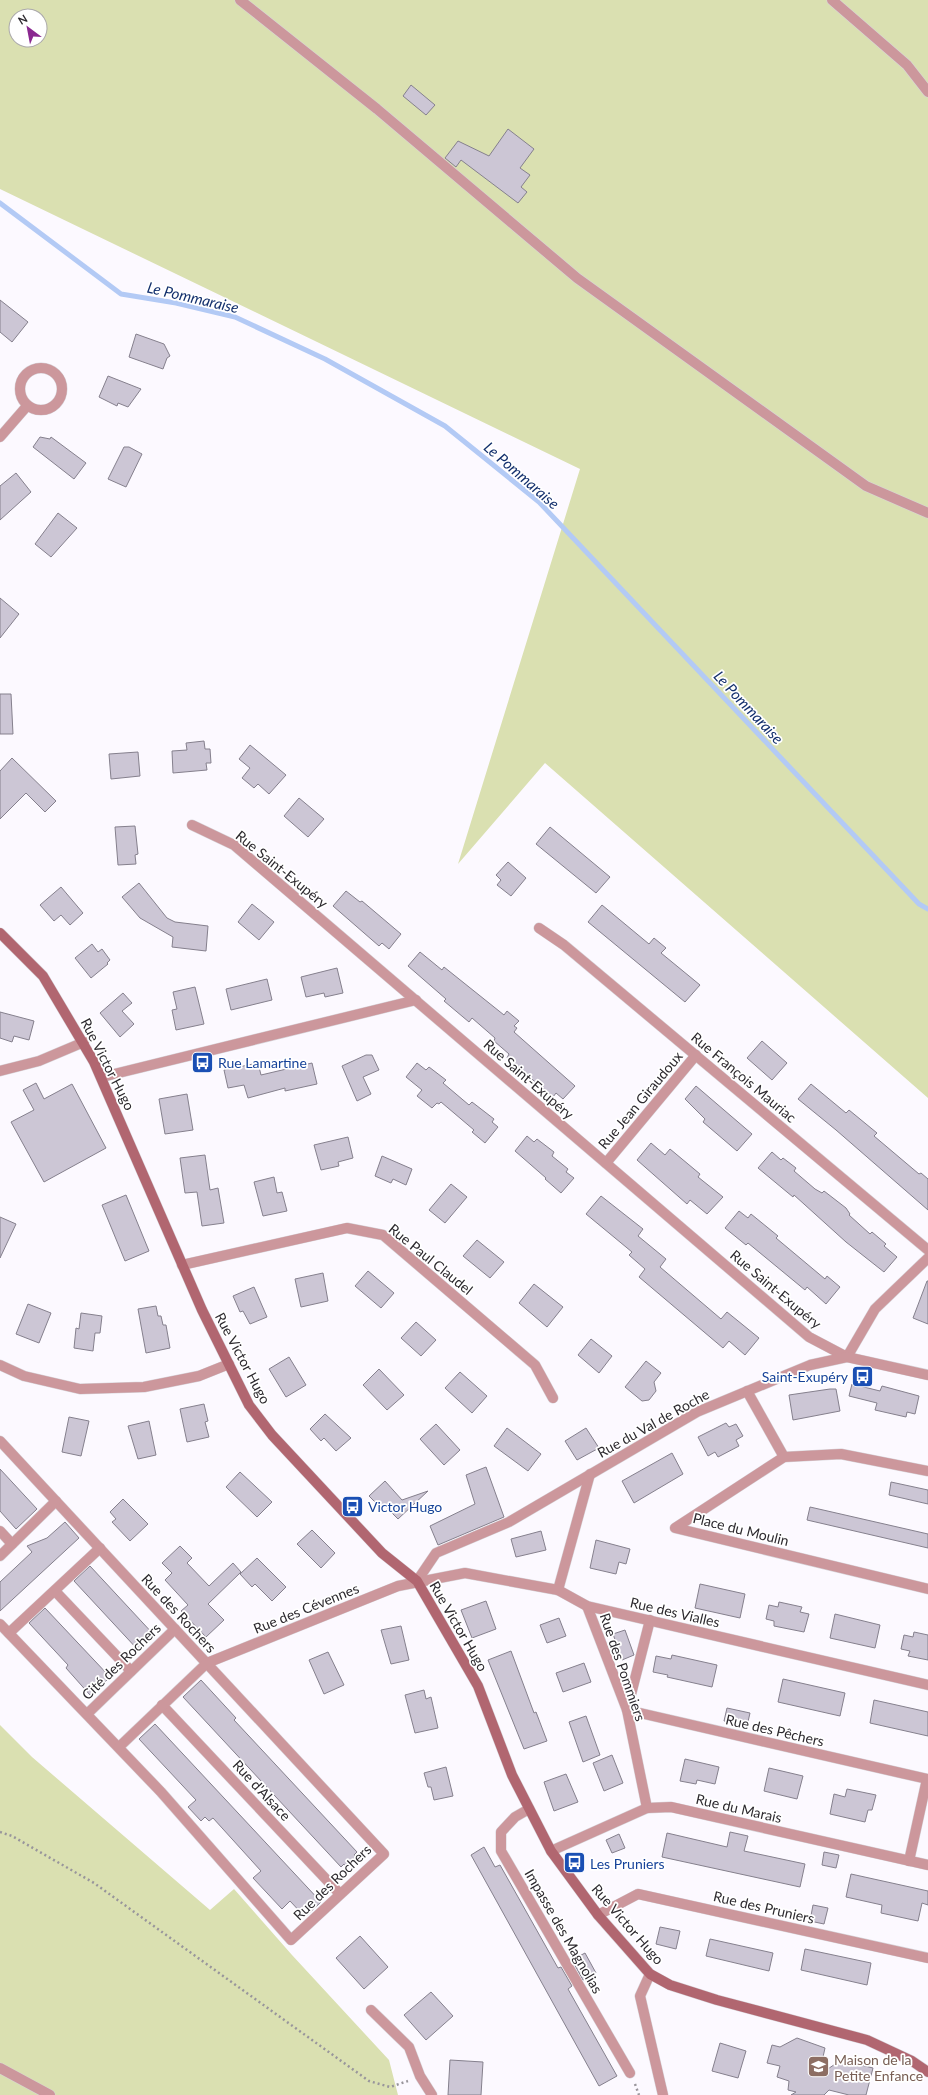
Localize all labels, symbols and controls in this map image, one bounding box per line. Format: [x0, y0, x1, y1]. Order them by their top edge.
north arrow [8, 8, 48, 48]
text: N [15, 11, 29, 27]
water label: Le Pommaraise [145, 278, 241, 316]
water label: Le Pommaraise [481, 438, 563, 512]
water label: Le Pommaraise [711, 667, 787, 747]
street label: Rue Saint-Exupéry [233, 827, 332, 912]
street label: Rue Victor Hugo [77, 1015, 139, 1113]
street label: Rue François Mauriac [688, 1028, 800, 1126]
street label: Rue Saint-Exupéry [481, 1035, 578, 1123]
street label: Rue Jean Giraudoux [594, 1048, 686, 1152]
bus stop icon: Rue Lamartine [190, 1049, 216, 1075]
place label: Rue Lamartine [218, 1054, 307, 1071]
street label: Rue Paul Claudel [386, 1220, 476, 1298]
street label: Rue Saint-Exupéry [727, 1246, 826, 1332]
street label: Rue Victor Hugo [212, 1309, 274, 1407]
bus stop icon: Saint-Exupéry [850, 1363, 876, 1389]
place label: Saint-Exupéry [762, 1368, 849, 1385]
street label: Rue du Val de Roche [594, 1385, 712, 1461]
bus stop icon: Victor Hugo [340, 1493, 366, 1519]
place label: Victor Hugo [368, 1498, 442, 1515]
street label: Place du Moulin [691, 1509, 791, 1549]
street label: Rue des Rochers [138, 1570, 220, 1656]
street label: Rue Victor Hugo [426, 1578, 492, 1674]
street label: Rue des Cévennes [251, 1579, 361, 1637]
street label: Rue des Vialles [629, 1593, 721, 1631]
street label: Rue des Pommiers [597, 1611, 649, 1723]
street label: Cité des Rochers [78, 1619, 164, 1703]
street label: Rue des Pêchers [724, 1710, 826, 1750]
street label: Rue d'Alsace [230, 1756, 294, 1824]
street label: Rue du Marais [694, 1790, 784, 1826]
street label: Rue des Rochers [290, 1841, 374, 1923]
bus stop icon: Les Pruniers [562, 1850, 588, 1876]
place label: Les Pruniers [590, 1855, 665, 1872]
street label: Impasse des Magnolias [521, 1866, 607, 1996]
street label: Rue Victor Hugo [588, 1880, 668, 1968]
street label: Rue des Pruniers [712, 1887, 816, 1927]
place label: Maison de la Petite Enfance [834, 2051, 923, 2084]
school or university icon: Maison de la Petite Enfance [805, 2054, 831, 2080]

